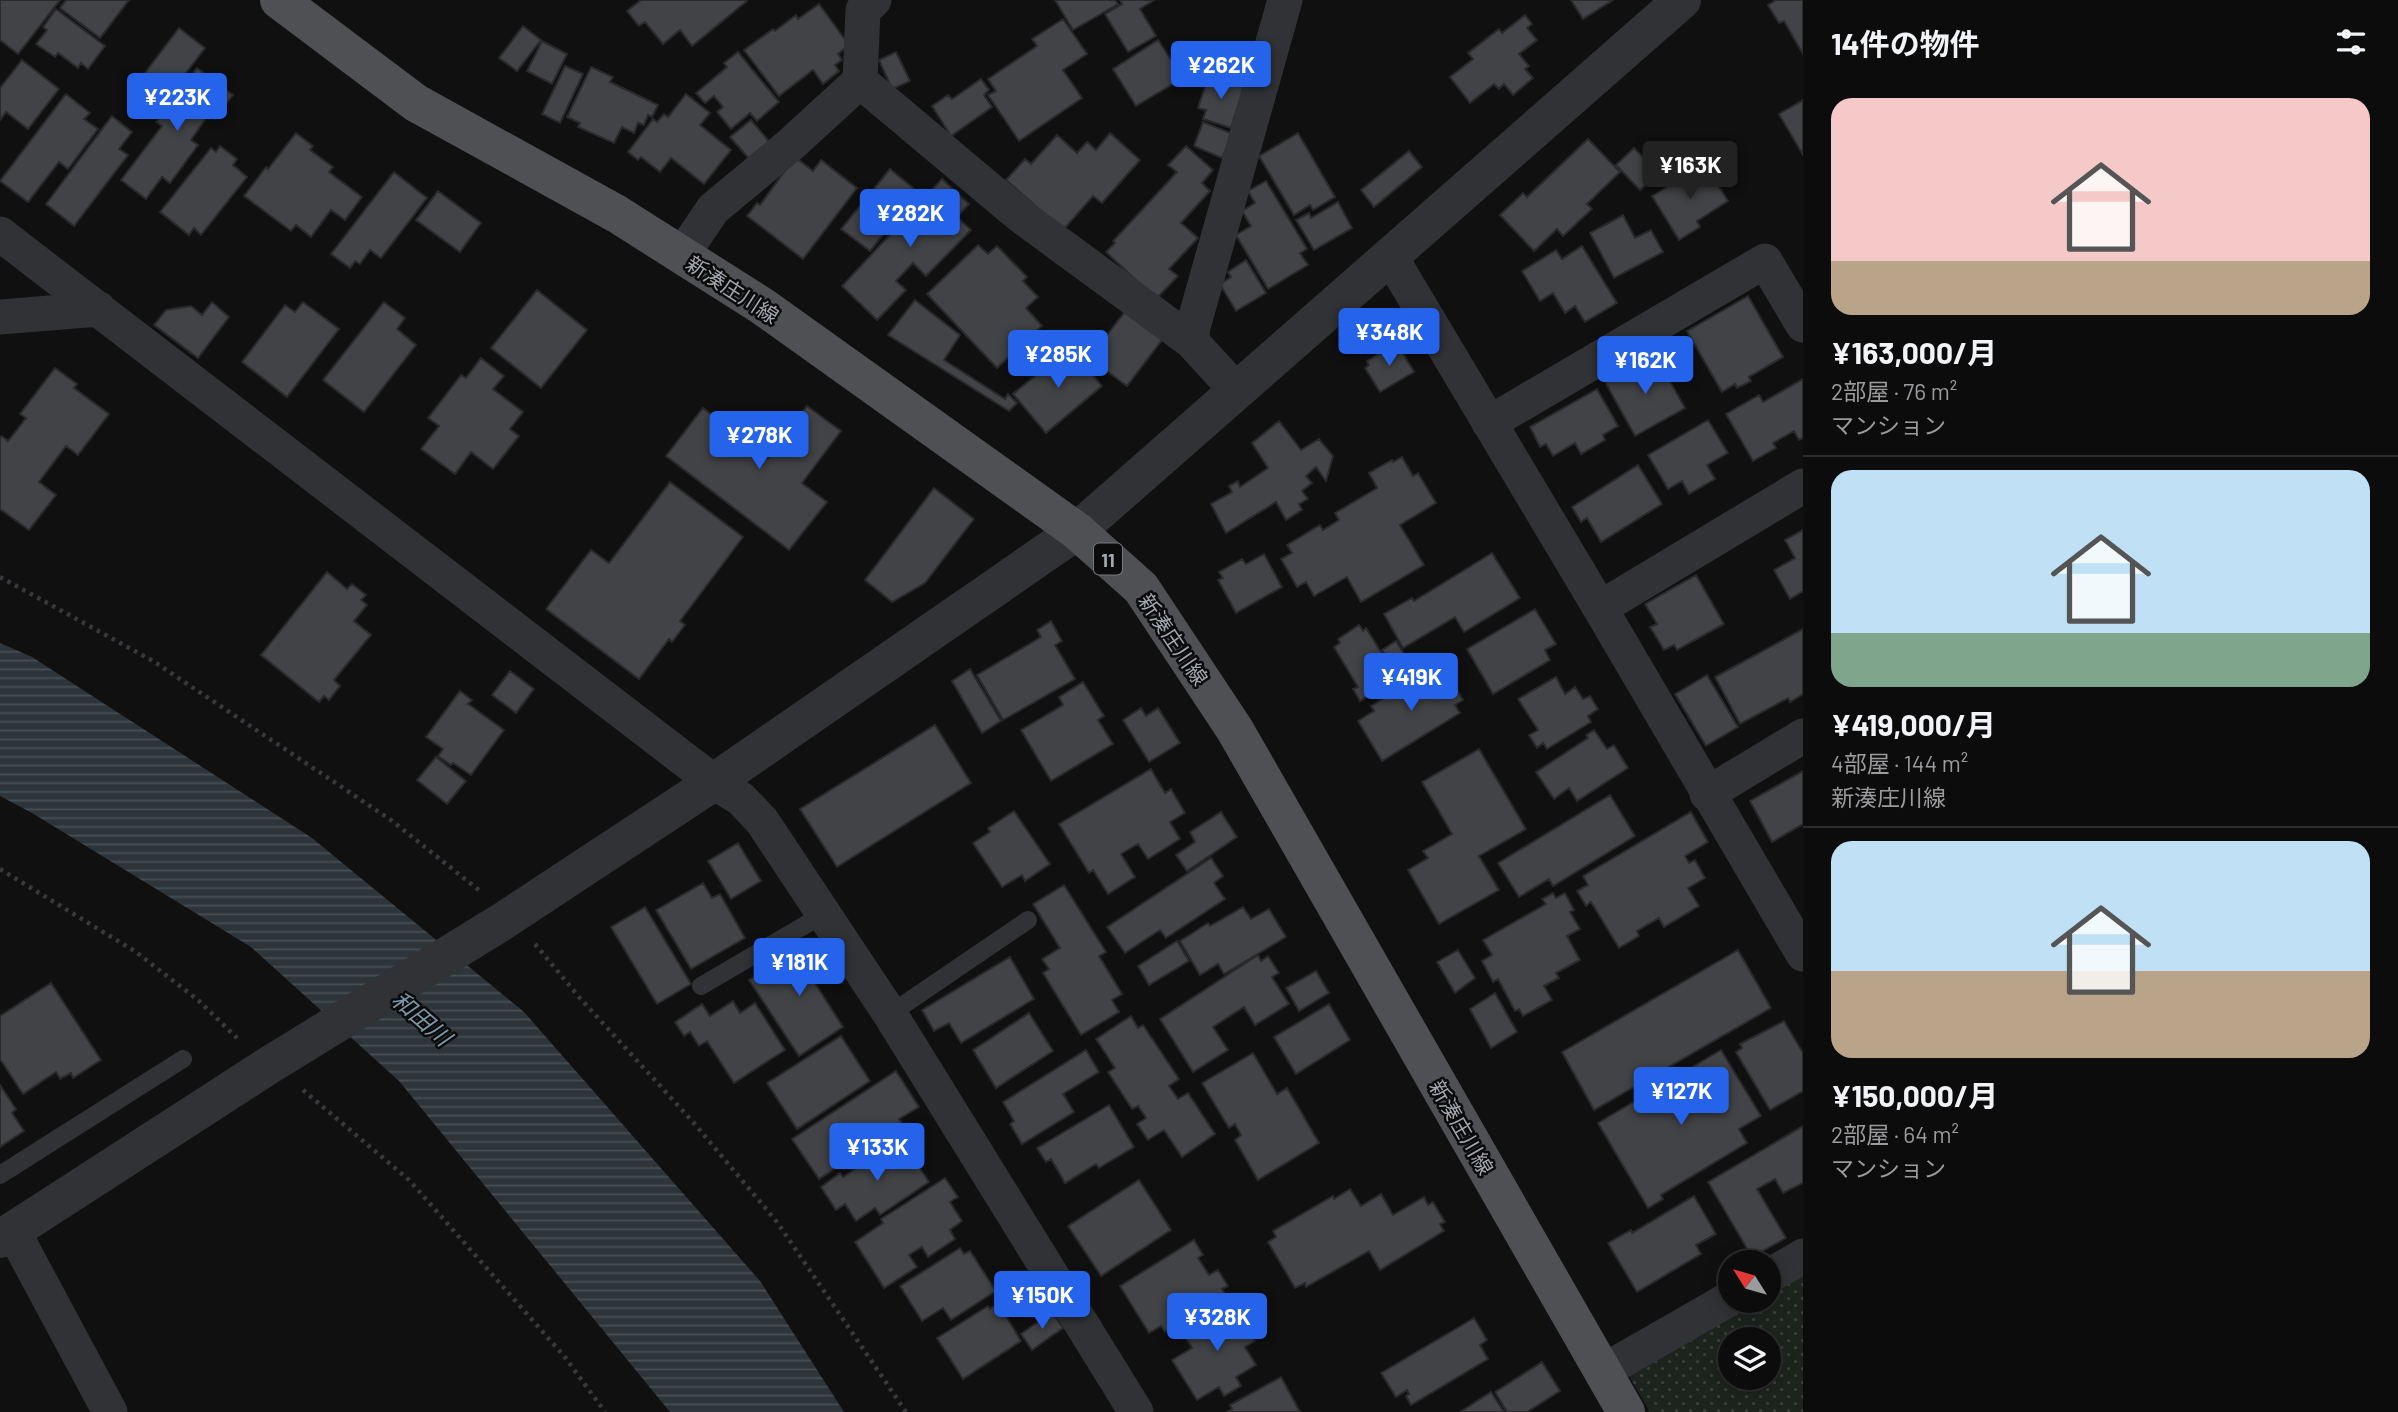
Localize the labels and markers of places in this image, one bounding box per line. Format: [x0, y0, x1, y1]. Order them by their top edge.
pin: ¥262K [1172, 42, 1270, 101]
pin: ¥223K [128, 74, 226, 133]
pin: ¥163K [1641, 142, 1739, 201]
pin: ¥282K [861, 190, 959, 249]
pin: ¥348K [1340, 308, 1438, 368]
pin: ¥285K [1009, 330, 1107, 390]
pin: ¥162K [1596, 336, 1694, 396]
pin: ¥278K [710, 412, 808, 471]
pin: ¥419K [1362, 654, 1460, 713]
pin: ¥181K [750, 939, 848, 998]
pin: ¥127K [1632, 1068, 1730, 1127]
pin: ¥133K [828, 1124, 926, 1183]
pin: ¥150K [993, 1272, 1091, 1331]
pin: ¥328K [1168, 1294, 1266, 1353]

